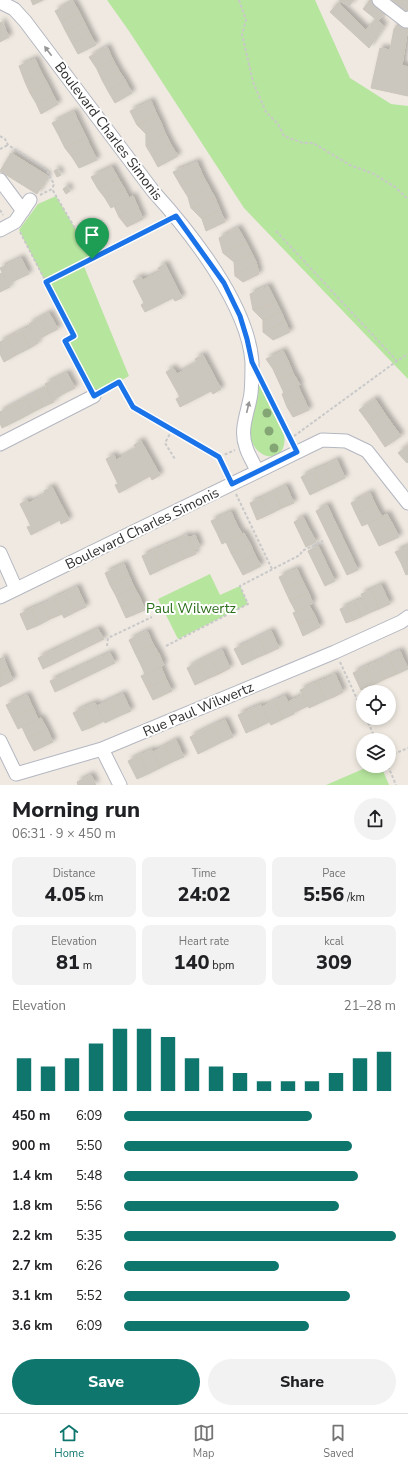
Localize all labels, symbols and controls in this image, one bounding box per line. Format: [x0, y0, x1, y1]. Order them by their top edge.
one-way arrow [44, 46, 52, 57]
street label: Boulevard Charles Simonis [50, 58, 167, 205]
pin [75, 218, 109, 259]
icon: arrive [81, 224, 103, 246]
one-way arrow [245, 401, 251, 413]
street label: Boulevard Charles Simonis [62, 483, 223, 574]
park label: Paul Wilwertz [146, 599, 237, 618]
street label: Rue Paul Wilwertz [140, 677, 257, 741]
map controls [356, 685, 396, 773]
button: locate [356, 685, 396, 725]
button: layers [356, 733, 396, 773]
text: Morning run [12, 795, 140, 825]
button: share [354, 798, 396, 840]
text: 06:31 · 9 × 450 m [12, 825, 116, 843]
text: Distance [53, 866, 95, 881]
text: Time [192, 866, 216, 881]
text: Pace [322, 866, 346, 881]
text: 4.05 [45, 881, 86, 908]
text: 24:02 [177, 881, 231, 908]
text: 5:56 [303, 881, 344, 908]
text: km [86, 890, 103, 905]
text: /km [344, 890, 365, 905]
text: Elevation [51, 934, 97, 949]
text: Heart rate [179, 934, 229, 949]
text: kcal [324, 934, 344, 949]
text: 81 [56, 949, 80, 976]
text: 140 [173, 949, 209, 976]
text: 309 [316, 949, 352, 976]
text: m [80, 958, 92, 973]
text: bpm [209, 958, 235, 973]
text: Elevation [12, 997, 66, 1015]
text: 21–28 m [344, 997, 396, 1015]
text: 450 m [12, 1107, 50, 1125]
text: 6:09 [76, 1107, 102, 1125]
text: 900 m [12, 1137, 50, 1155]
text: 5:50 [76, 1137, 102, 1155]
text: 1.4 km [12, 1167, 53, 1185]
text: 5:48 [76, 1167, 102, 1185]
text: 1.8 km [12, 1197, 53, 1215]
text: 5:56 [76, 1197, 102, 1215]
text: 2.2 km [12, 1227, 53, 1245]
text: 5:35 [76, 1227, 102, 1245]
text: 2.7 km [12, 1257, 53, 1275]
text: 6:26 [76, 1257, 102, 1275]
text: 3.1 km [12, 1287, 53, 1305]
text: 5:52 [76, 1287, 102, 1305]
text: 3.6 km [12, 1317, 53, 1335]
text: 6:09 [76, 1317, 102, 1335]
button: Save [12, 1359, 200, 1405]
button: Share [208, 1359, 396, 1405]
tab: Home [54, 1422, 84, 1461]
tab: Map [193, 1422, 215, 1461]
tab: Saved [323, 1422, 354, 1461]

